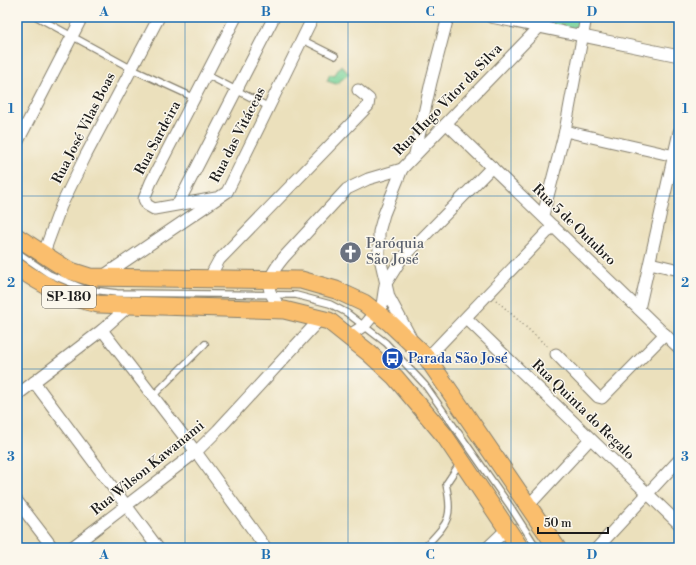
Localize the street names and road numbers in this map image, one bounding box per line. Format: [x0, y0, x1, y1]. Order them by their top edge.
street label: Rua Hugo Vitor da Silva [390, 40, 507, 160]
street label: Rua José Vilas Boas [48, 69, 120, 187]
street label: Rua das Vitáceas [206, 84, 270, 186]
street label: Rua Sardeira [131, 97, 185, 178]
street label: Rua 5 de Outubro [528, 180, 620, 270]
road number: SP-180 [42, 286, 96, 308]
street label: Rua Quinta do Regalo [528, 356, 638, 464]
street label: Rua Wilson Kawanami [88, 416, 209, 519]

